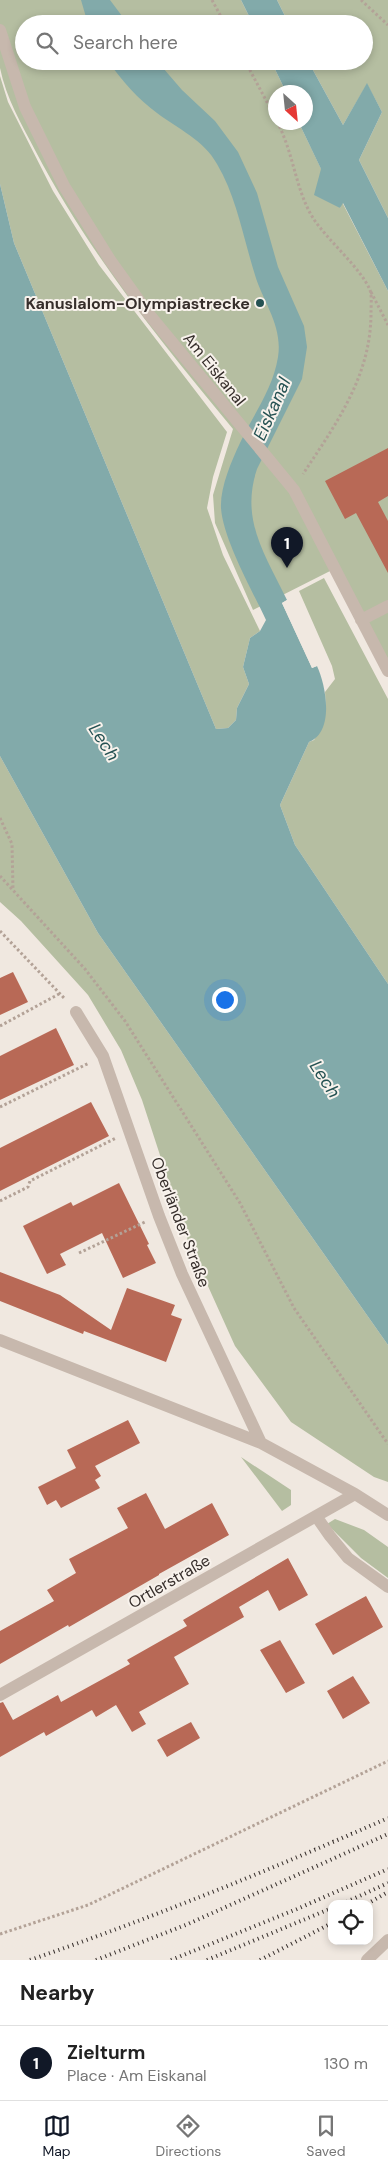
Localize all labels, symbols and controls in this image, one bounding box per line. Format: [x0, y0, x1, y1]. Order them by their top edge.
search box [15, 15, 373, 70]
icon: search [33, 29, 61, 57]
text: Search here [73, 30, 178, 55]
north arrow [268, 85, 313, 130]
place label: Kanuslalom-Olympiastrecke [26, 293, 250, 314]
marker: Kanuslalom-Olympiastrecke [254, 297, 266, 309]
street label: Am Eiskanal [179, 328, 251, 410]
water label: Eiskanal [248, 373, 297, 444]
pin: 1 [271, 527, 303, 568]
water label: Lech [83, 719, 125, 765]
your location [212, 987, 238, 1013]
water label: Lech [304, 1056, 346, 1102]
street label: Oberländer Straße [146, 1154, 215, 1290]
street label: Ortlerstraße [125, 1550, 214, 1613]
map controls [328, 1900, 373, 1945]
button: locate [328, 1900, 373, 1945]
text: Nearby [20, 1979, 94, 2007]
text: Zielturm [67, 2040, 145, 2065]
text: 1 [33, 2053, 39, 2074]
text: 130 m [324, 2053, 368, 2074]
text: Place · Am Eiskanal [67, 2065, 207, 2086]
tab: Map [42, 2112, 71, 2160]
tab: Directions [156, 2112, 221, 2160]
tab: Saved [306, 2112, 346, 2160]

